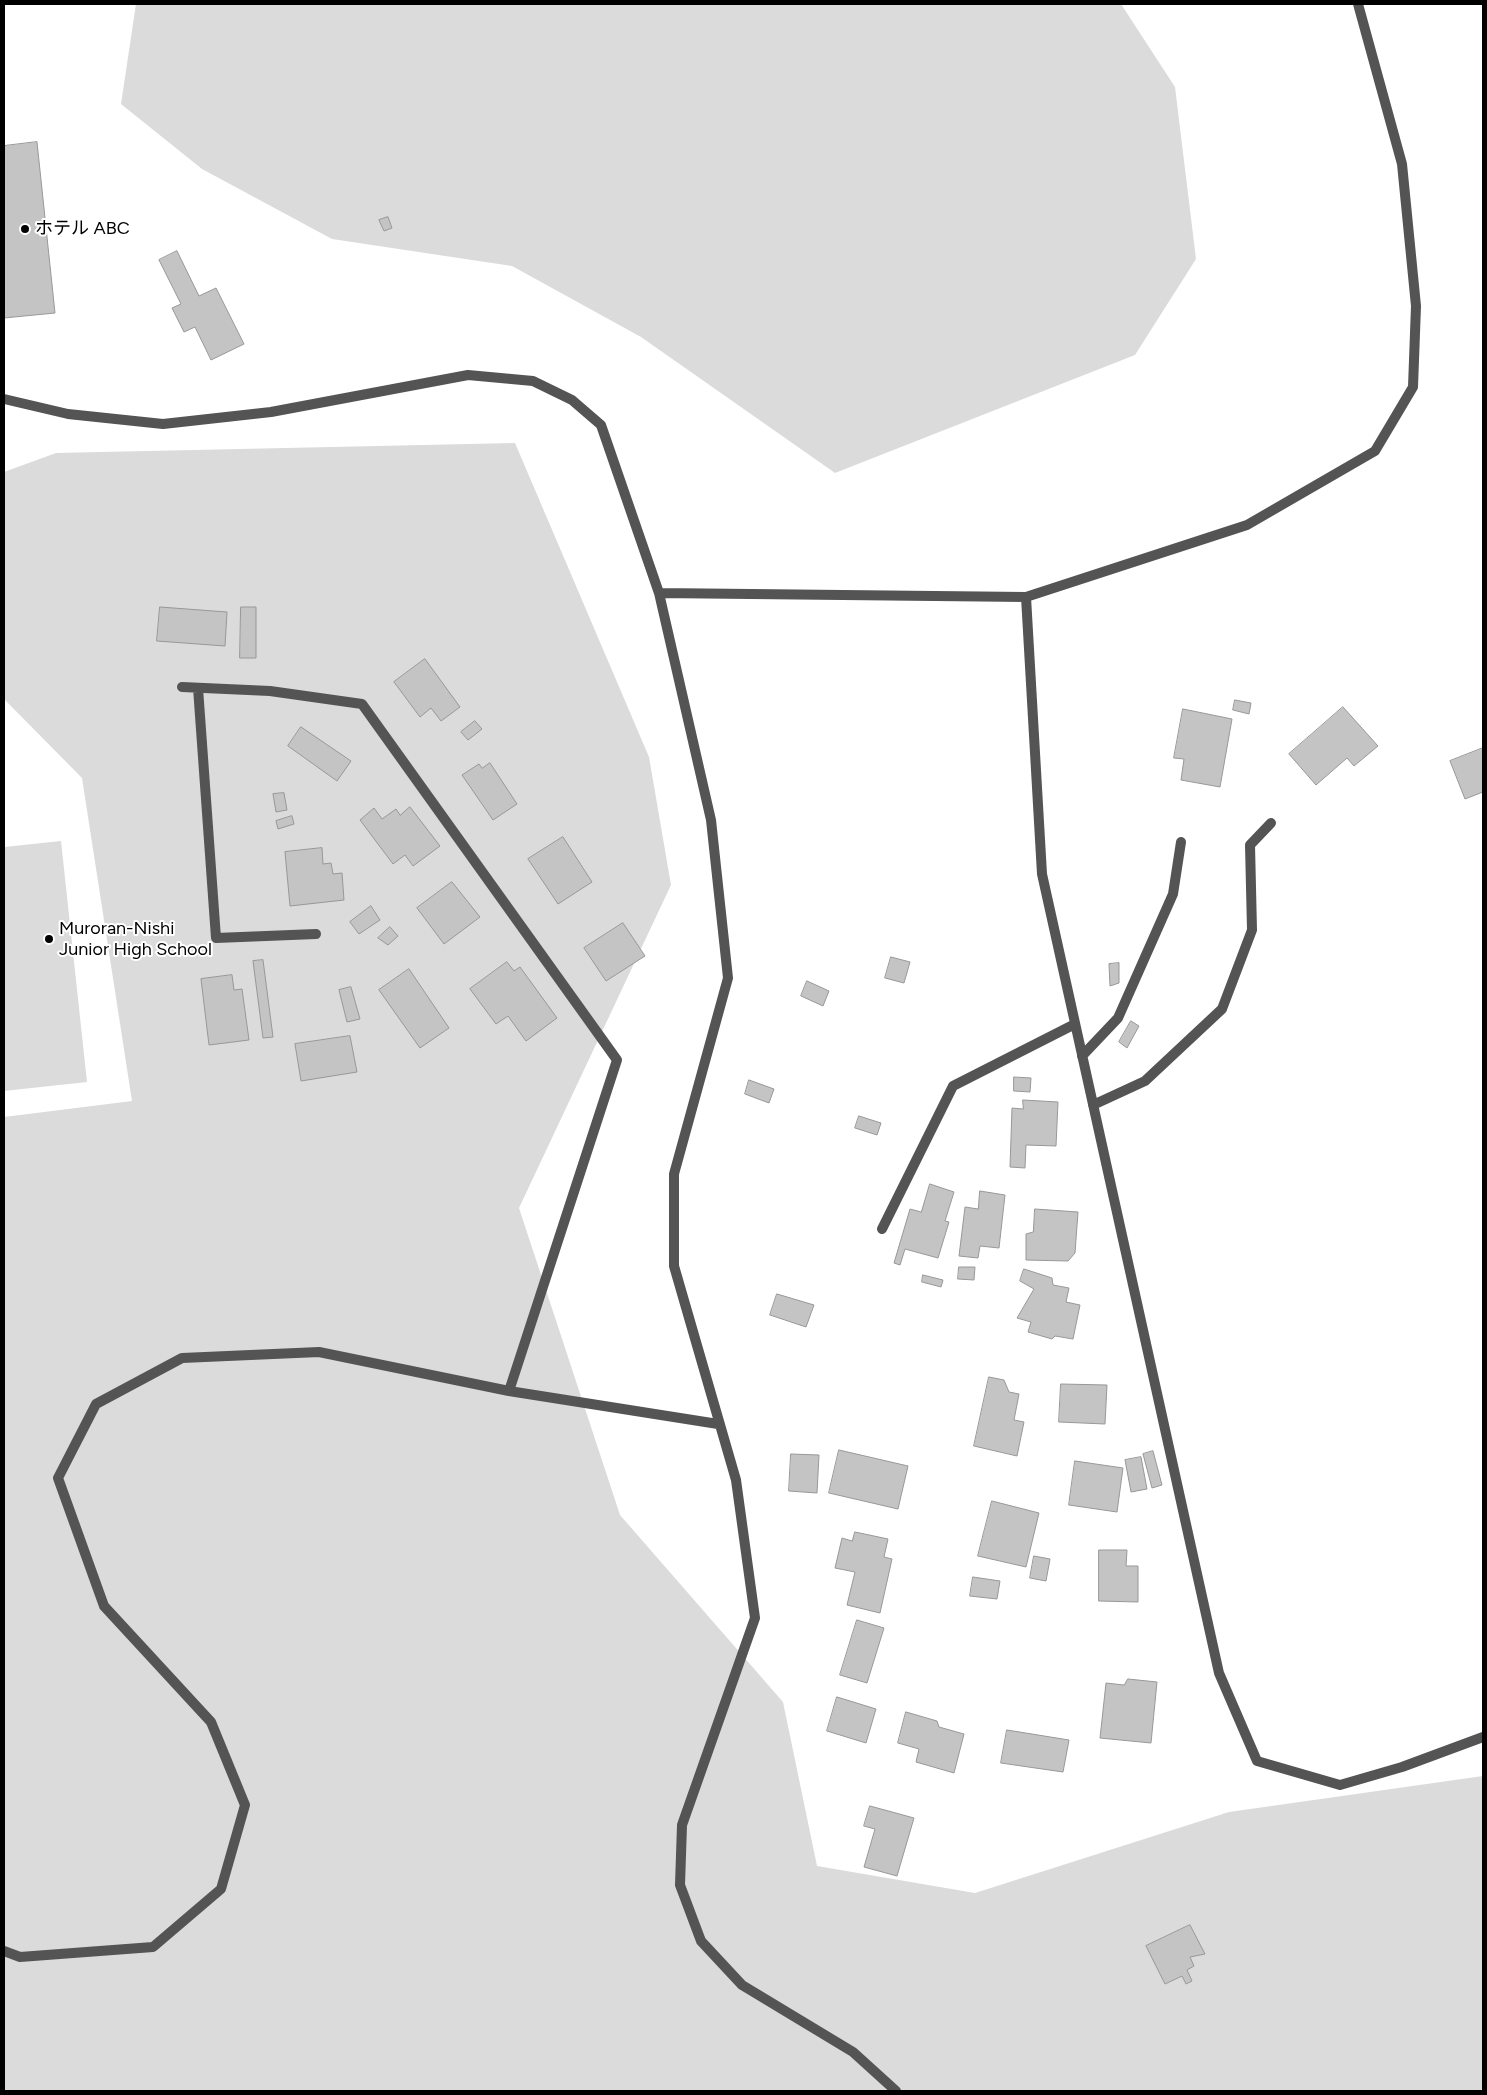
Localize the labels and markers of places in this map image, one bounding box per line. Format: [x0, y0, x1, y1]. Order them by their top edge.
place label: ホテル ABC [35, 218, 130, 240]
marker: ホテル ABC [19, 223, 31, 235]
place label: Muroran-Nishi Junior High School [59, 918, 212, 961]
marker: Muroran-Nishi Junior High School [43, 933, 55, 945]

